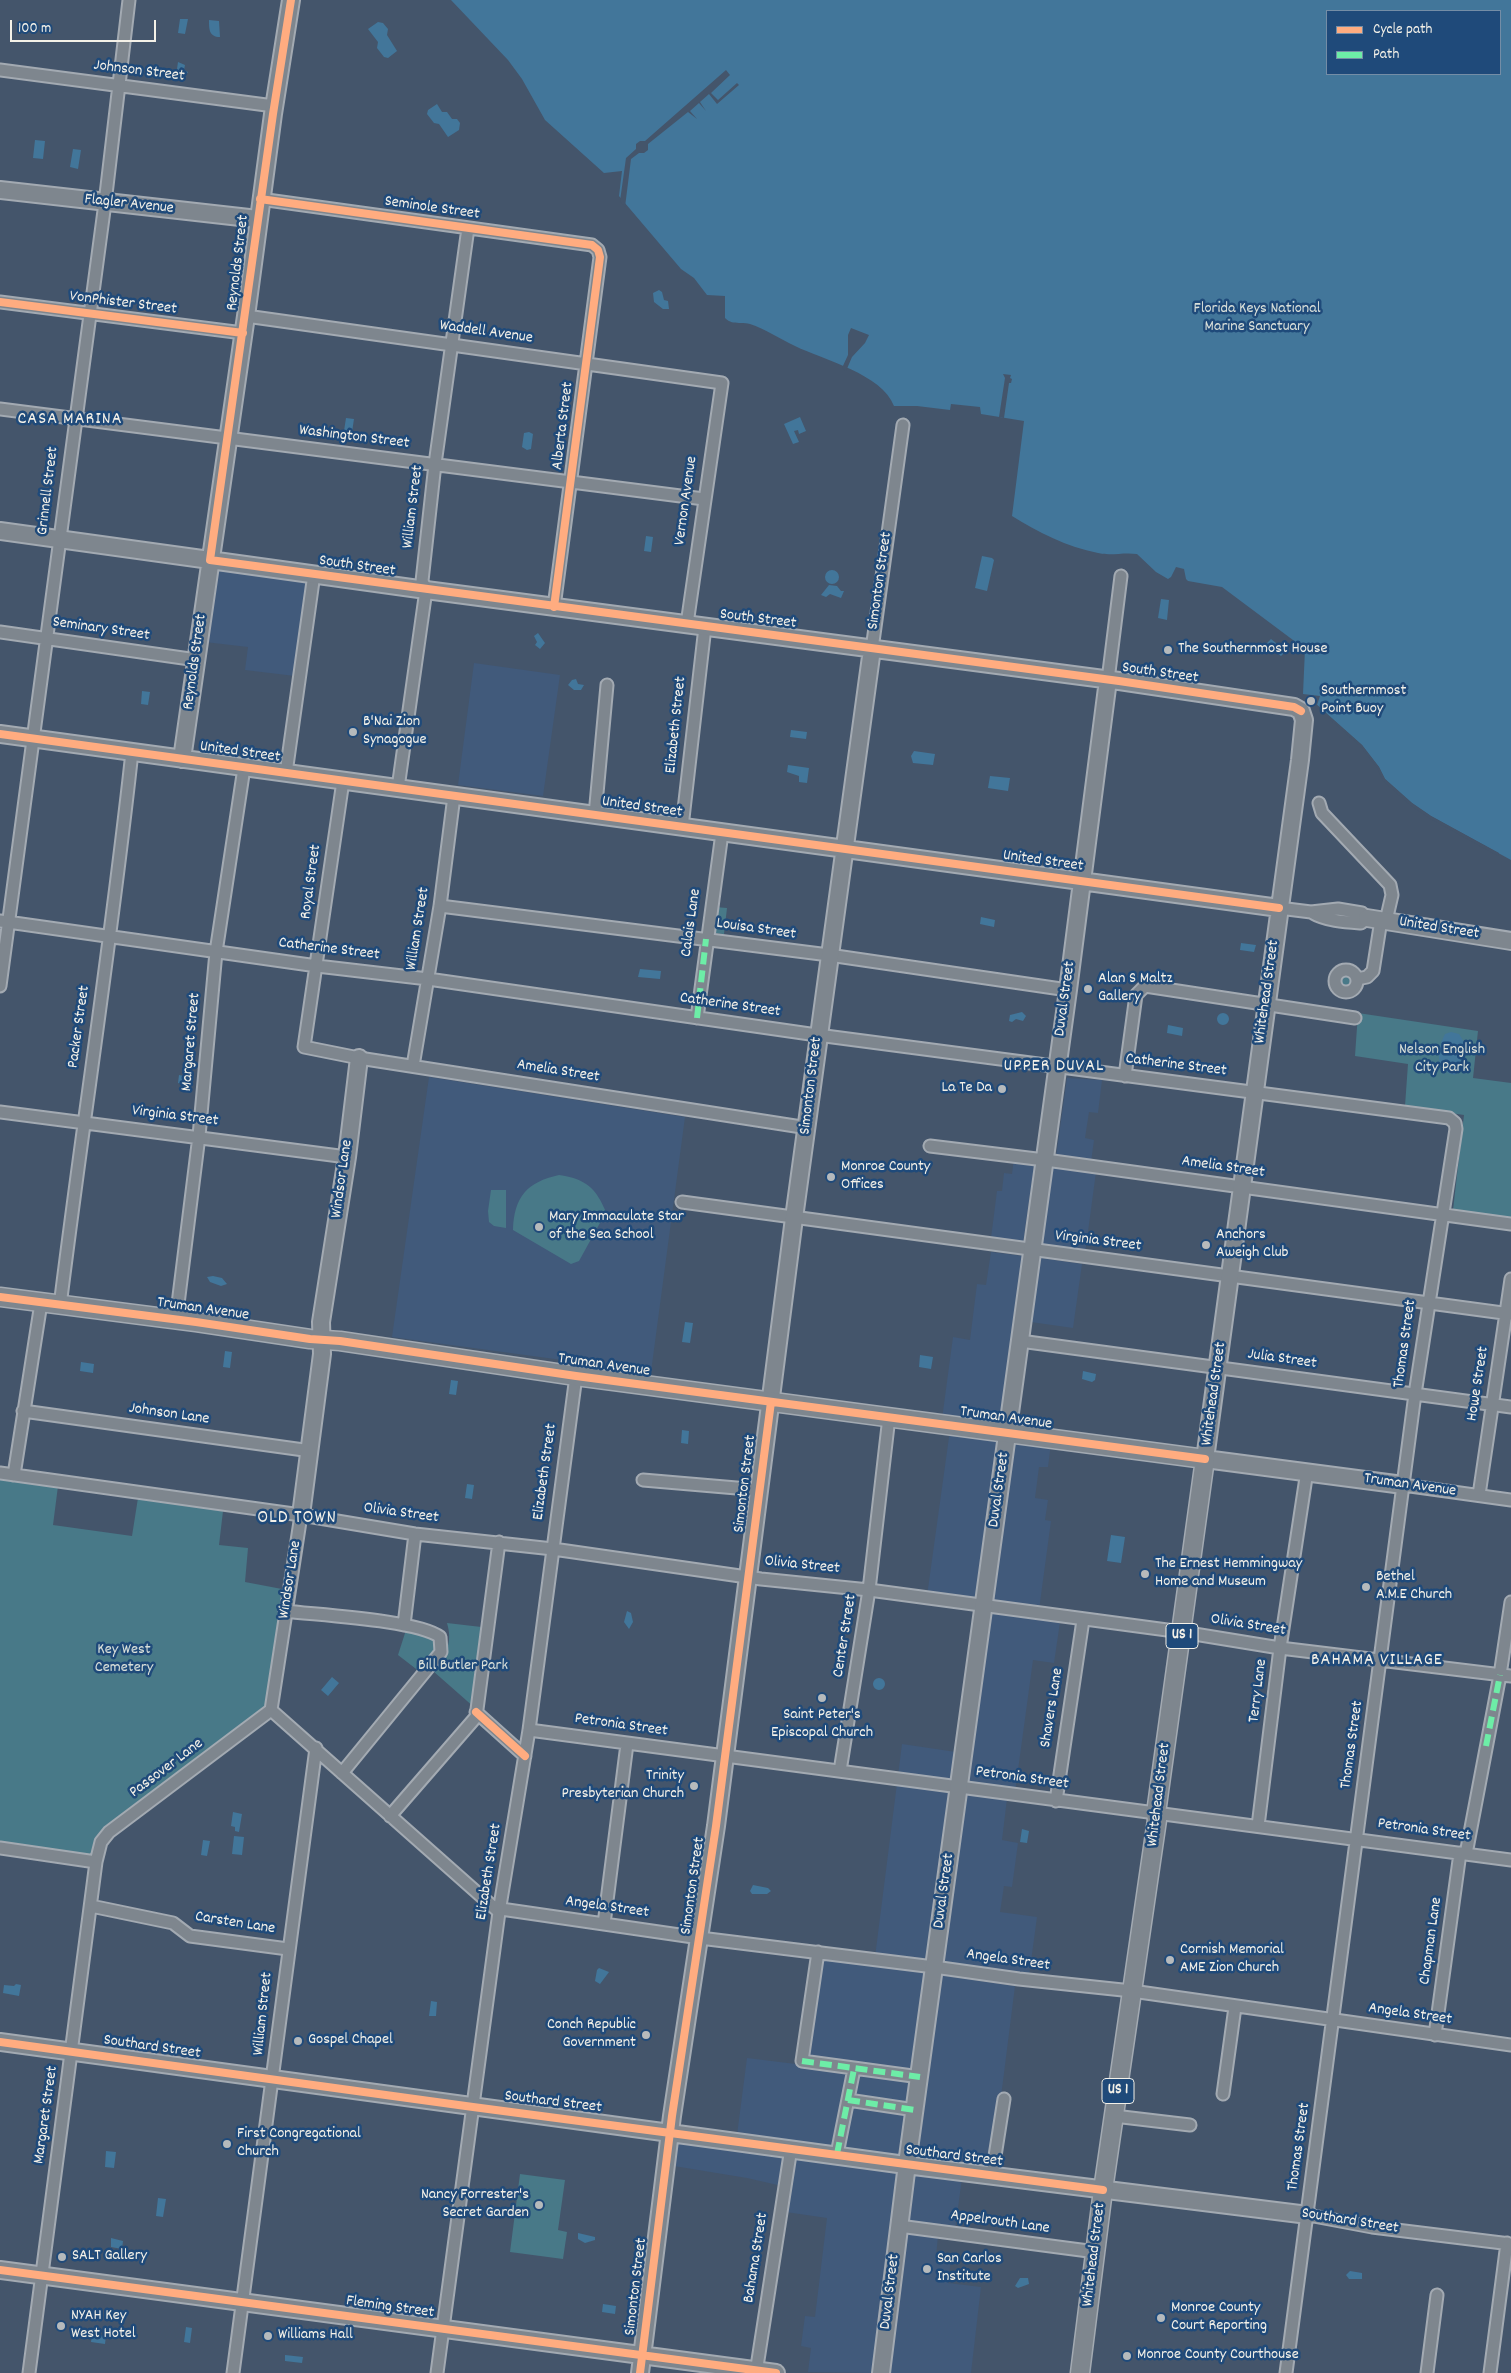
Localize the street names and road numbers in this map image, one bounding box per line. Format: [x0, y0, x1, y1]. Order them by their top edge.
street label: Johnson Street [92, 57, 186, 87]
street label: Flagler Avenue [83, 191, 175, 219]
street label: Seminole Street [383, 193, 481, 225]
street label: Reynolds Street [224, 214, 254, 312]
street label: VonPhister Street [68, 288, 178, 320]
street label: Waddell Avenue [438, 317, 534, 349]
street label: Alberta Street [549, 381, 579, 471]
street label: Washington Street [298, 422, 410, 454]
street label: Grinnell Street [34, 446, 64, 536]
street label: Vernon Avenue [671, 455, 703, 547]
street label: William Street [399, 464, 429, 550]
street label: Simonton Street [865, 531, 897, 631]
street label: South Street [318, 552, 396, 582]
street label: South Street [719, 606, 797, 634]
street label: Reynolds Street [180, 613, 212, 711]
street label: Seminary Street [51, 614, 151, 646]
street label: South Street [1121, 659, 1199, 689]
street label: Elizabeth Street [662, 676, 692, 774]
street label: United Street [199, 738, 281, 768]
street label: United Street [601, 793, 683, 823]
street label: Royal Street [297, 843, 327, 921]
street label: United Street [1002, 847, 1084, 877]
street label: William Street [403, 886, 435, 972]
street label: Calais Lane [678, 888, 706, 958]
street label: United Street [1397, 913, 1481, 945]
street label: Louisa Street [715, 915, 797, 945]
street label: Catherine Street [277, 934, 381, 966]
street label: Whitehead Street [1251, 939, 1285, 1045]
street label: Duval Street [1051, 960, 1081, 1038]
street label: Packer Street [65, 984, 95, 1070]
street label: Catherine Street [678, 989, 782, 1023]
street label: Margaret Street [178, 992, 206, 1092]
street label: Simonton Street [796, 1036, 828, 1136]
street label: Catherine Street [1124, 1050, 1228, 1082]
street label: Amelia Street [515, 1056, 601, 1088]
street label: Virginia Street [131, 1102, 219, 1132]
street label: Windsor Lane [328, 1139, 358, 1219]
street label: Amelia Street [1180, 1153, 1266, 1183]
street label: Virginia Street [1054, 1227, 1142, 1257]
street label: Truman Avenue [156, 1294, 250, 1326]
street label: Thomas Street [1390, 1299, 1422, 1389]
street label: Whitehead Street [1198, 1341, 1232, 1447]
street label: Howe Street [1464, 1345, 1494, 1423]
street label: Julia Street [1246, 1346, 1318, 1374]
street label: Truman Avenue [557, 1350, 651, 1382]
street label: Johnson Lane [128, 1400, 210, 1430]
street label: Truman Avenue [959, 1403, 1053, 1435]
street label: Elizabeth Street [530, 1422, 562, 1522]
street label: Simonton Street [730, 1434, 762, 1534]
street label: Duval Street [985, 1451, 1015, 1529]
street label: Truman Avenue [1363, 1470, 1457, 1502]
street label: Olivia Street [362, 1499, 440, 1529]
street label: Windsor Lane [275, 1540, 307, 1620]
street label: Olivia Street [763, 1553, 841, 1579]
street label: Center Street [830, 1593, 862, 1679]
street label: Olivia Street [1209, 1611, 1287, 1641]
road number: US 1 [1166, 1624, 1198, 1648]
street label: Terry Lane [1246, 1658, 1272, 1724]
street label: Shavers Lane [1037, 1667, 1069, 1749]
street label: Thomas Street [1337, 1700, 1369, 1790]
street label: Petronia Street [573, 1710, 669, 1742]
street label: Passover Lane [126, 1735, 208, 1803]
street label: Whitehead Street [1144, 1742, 1176, 1848]
street label: Petronia Street [974, 1763, 1070, 1795]
street label: Petronia Street [1376, 1815, 1472, 1847]
street label: Elizabeth Street [473, 1822, 507, 1922]
street label: Simonton Street [678, 1836, 710, 1936]
street label: Duval Street [930, 1852, 960, 1930]
street label: Angela Street [564, 1893, 650, 1923]
street label: Chapman Lane [1416, 1896, 1448, 1986]
street label: Carsten Lane [194, 1908, 276, 1940]
street label: Angela Street [965, 1946, 1051, 1976]
street label: William Street [250, 1971, 278, 2057]
street label: Angela Street [1367, 2000, 1453, 2030]
street label: Southard Street [102, 2032, 202, 2064]
street label: Margaret Street [31, 2065, 63, 2165]
road number: US 1 [1102, 2078, 1134, 2104]
street label: Southard Street [503, 2088, 603, 2118]
street label: Thomas Street [1284, 2102, 1316, 2192]
street label: Southard Street [904, 2142, 1004, 2172]
street label: Whitehead Street [1079, 2202, 1111, 2308]
street label: Southard Street [1300, 2205, 1400, 2239]
street label: Appelrouth Lane [949, 2207, 1051, 2239]
street label: Bahama Street [740, 2212, 774, 2304]
street label: Simonton Street [621, 2237, 653, 2337]
street label: Duval Street [877, 2253, 905, 2331]
street label: Fleming Street [345, 2292, 435, 2324]

